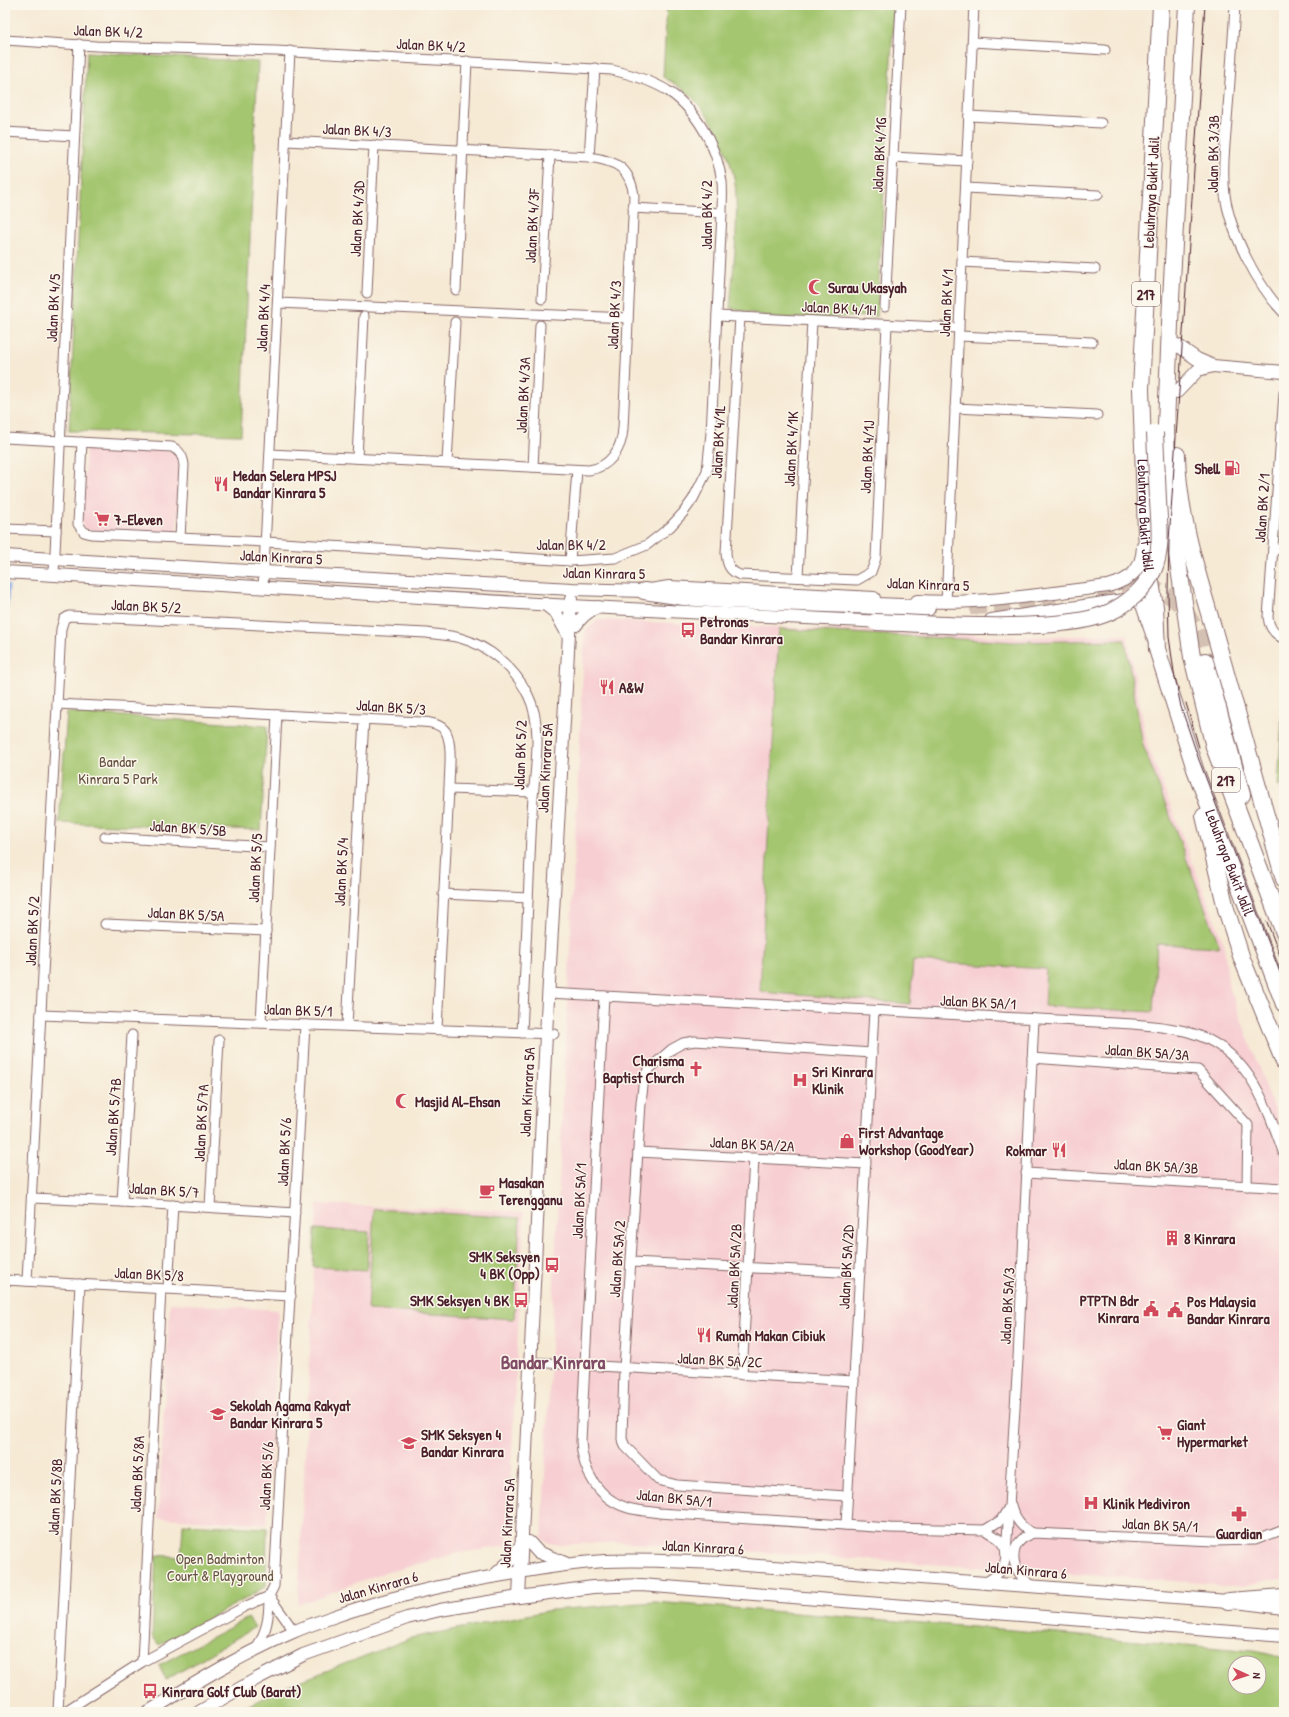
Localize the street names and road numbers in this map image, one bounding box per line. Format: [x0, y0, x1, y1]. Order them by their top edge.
street label: Jalan BK 4/2 [73, 19, 143, 43]
street label: Jalan BK 4/2 [396, 33, 466, 57]
street label: Jalan BK 3/3B [1202, 115, 1224, 193]
street label: Jalan BK 4/1G [867, 116, 891, 193]
street label: Jalan BK 4/3 [322, 118, 392, 142]
street label: Lebuhraya Bukit Jalil [1138, 136, 1164, 248]
street label: Jalan BK 4/3D [345, 180, 370, 258]
street label: Jalan BK 4/2 [696, 180, 717, 250]
street label: Jalan BK 4/3F [520, 188, 544, 264]
street label: Jalan BK 4/1 [934, 269, 958, 337]
street label: Jalan BK 4/5 [41, 272, 65, 343]
street label: Jalan BK 4/3 [602, 280, 626, 350]
road number: 217 [1132, 282, 1160, 306]
street label: Jalan BK 4/4 [251, 283, 275, 353]
street label: Jalan BK 4/1H [801, 296, 877, 320]
street label: Jalan BK 4/3A [511, 356, 536, 434]
street label: Jalan BK 4/1L [706, 404, 730, 479]
street label: Jalan BK 4/1K [779, 411, 803, 487]
street label: Jalan BK 4/1J [855, 419, 879, 494]
street label: Lebuhraya Bukit Jalil [1133, 459, 1160, 572]
street label: Jalan BK 2/1 [1249, 473, 1275, 543]
street label: Jalan BK 4/2 [536, 534, 606, 555]
street label: Jalan Kinrara 5 [239, 544, 323, 570]
street label: Jalan Kinrara 5 [563, 562, 646, 584]
street label: Jalan Kinrara 5 [886, 572, 970, 596]
street label: Jalan BK 5/2 [110, 594, 182, 618]
street label: Jalan BK 5/3 [355, 694, 427, 720]
street label: Jalan BK 5/2 [508, 720, 532, 790]
street label: Jalan Kinrara 5A [532, 722, 558, 813]
road number: 217 [1212, 768, 1240, 792]
street label: Lebuhraya Bukit Jalil [1201, 806, 1260, 919]
street label: Jalan BK 5/5B [149, 815, 227, 841]
street label: Jalan BK 5/5 [243, 832, 267, 903]
street label: Jalan BK 5/4 [329, 837, 353, 907]
street label: Jalan BK 5/2 [20, 895, 44, 967]
street label: Jalan BK 5/5A [147, 902, 226, 927]
street label: Jalan BK 5A/1 [940, 990, 1016, 1014]
street label: Jalan BK 5/1 [263, 998, 333, 1022]
street label: Jalan BK 5A/3A [1104, 1039, 1191, 1065]
street label: Jalan Kinrara 5A [514, 1046, 540, 1137]
street label: Jalan BK 5/7B [100, 1077, 126, 1157]
street label: Jalan BK 5/7A [188, 1083, 214, 1162]
street label: Jalan BK 5/6 [272, 1117, 296, 1187]
street label: Jalan BK 5A/2A [709, 1131, 796, 1157]
street label: Jalan BK 5A/3B [1113, 1153, 1199, 1179]
street label: Jalan BK 5A/1 [567, 1163, 591, 1239]
street label: Jalan BK 5/7 [128, 1177, 200, 1203]
street label: Jalan BK 5A/2 [604, 1220, 630, 1298]
street label: Jalan BK 5A/2B [721, 1223, 747, 1309]
street label: Jalan BK 5A/2D [833, 1223, 859, 1310]
street label: Jalan BK 5/8 [114, 1262, 184, 1286]
street label: Jalan BK 5A/3 [994, 1267, 1020, 1345]
street label: Jalan BK 5A/2C [677, 1347, 763, 1373]
street label: Jalan BK 5/8A [125, 1434, 150, 1513]
street label: Jalan BK 5/6 [254, 1441, 278, 1511]
street label: Jalan BK 5/8B [42, 1458, 68, 1536]
street label: Jalan Kinrara 5A [494, 1477, 520, 1568]
street label: Jalan BK 5A/1 [635, 1484, 713, 1512]
street label: Jalan BK 5A/1 [1122, 1513, 1198, 1537]
street label: Jalan Kinrara 6 [661, 1534, 745, 1560]
street label: Jalan Kinrara 6 [984, 1556, 1068, 1584]
street label: Jalan Kinrara 6 [336, 1566, 420, 1608]

